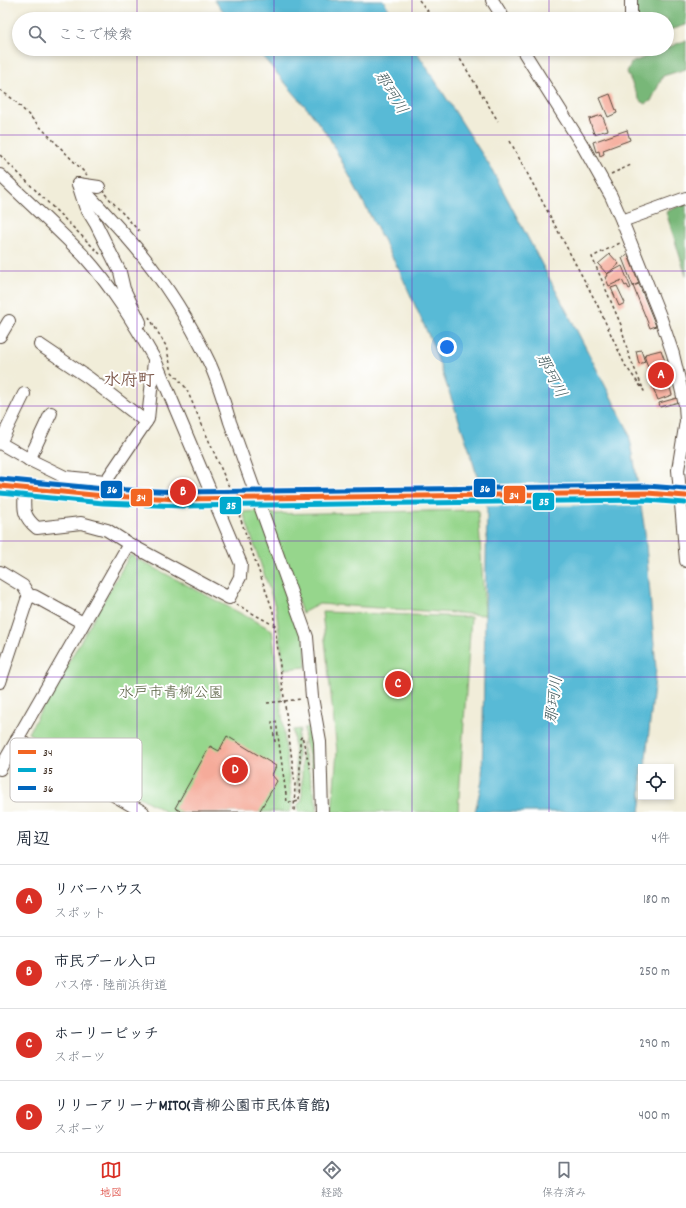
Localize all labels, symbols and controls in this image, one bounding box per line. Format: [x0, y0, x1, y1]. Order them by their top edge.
search box [12, 12, 674, 56]
icon: search [26, 23, 48, 45]
text: ここで検索 [58, 25, 133, 47]
water label: 那珂川 [368, 67, 412, 119]
your location [437, 337, 457, 357]
water label: 那珂川 [529, 349, 571, 403]
pin: A [648, 360, 674, 390]
district label: 水府町 [104, 370, 155, 394]
pin: B [170, 477, 196, 507]
line badge: 36 [473, 478, 496, 498]
line badge: 36 [100, 480, 123, 499]
text: 36 [480, 482, 491, 498]
text: 36 [107, 483, 118, 499]
line badge: 34 [503, 485, 526, 504]
line badge: 34 [130, 488, 153, 507]
text: 34 [509, 489, 519, 505]
text: 34 [136, 491, 146, 507]
line badge: 35 [532, 492, 555, 511]
text: 35 [539, 495, 549, 511]
line badge: 35 [219, 496, 242, 515]
text: 35 [226, 499, 236, 515]
pin: C [385, 669, 411, 699]
water label: 那珂川 [541, 675, 569, 725]
park label: 水戸市青柳公園 [118, 683, 224, 705]
legend [10, 738, 142, 802]
text: 34 [43, 746, 52, 762]
pin: D [222, 755, 248, 785]
text: 35 [43, 764, 53, 780]
map controls [638, 764, 674, 800]
button: locate [638, 764, 674, 800]
text: 36 [43, 782, 53, 798]
text: 周辺 [16, 829, 50, 853]
text: 4件 [652, 830, 670, 849]
text: リバーハウス [54, 880, 143, 902]
text: A [25, 891, 33, 910]
text: 180 m [643, 891, 670, 910]
text: スポット [54, 905, 106, 924]
text: 市民プール入口 [54, 952, 158, 974]
text: B [26, 963, 32, 982]
text: 250 m [639, 963, 670, 982]
text: バス停 · 陸前浜街道 [54, 977, 167, 996]
text: ホーリーピッチ [54, 1024, 159, 1046]
text: C [26, 1035, 32, 1054]
text: 290 m [639, 1035, 670, 1054]
text: スポーツ [54, 1049, 106, 1068]
text: リリーアリーナMITO(青柳公園市民体育館) [54, 1096, 329, 1118]
text: D [26, 1107, 32, 1126]
text: 400 m [639, 1107, 670, 1126]
text: スポーツ [54, 1121, 106, 1140]
tab: 地図 [100, 1159, 122, 1202]
tab: 経路 [321, 1159, 343, 1202]
tab: 保存済み [542, 1159, 586, 1202]

